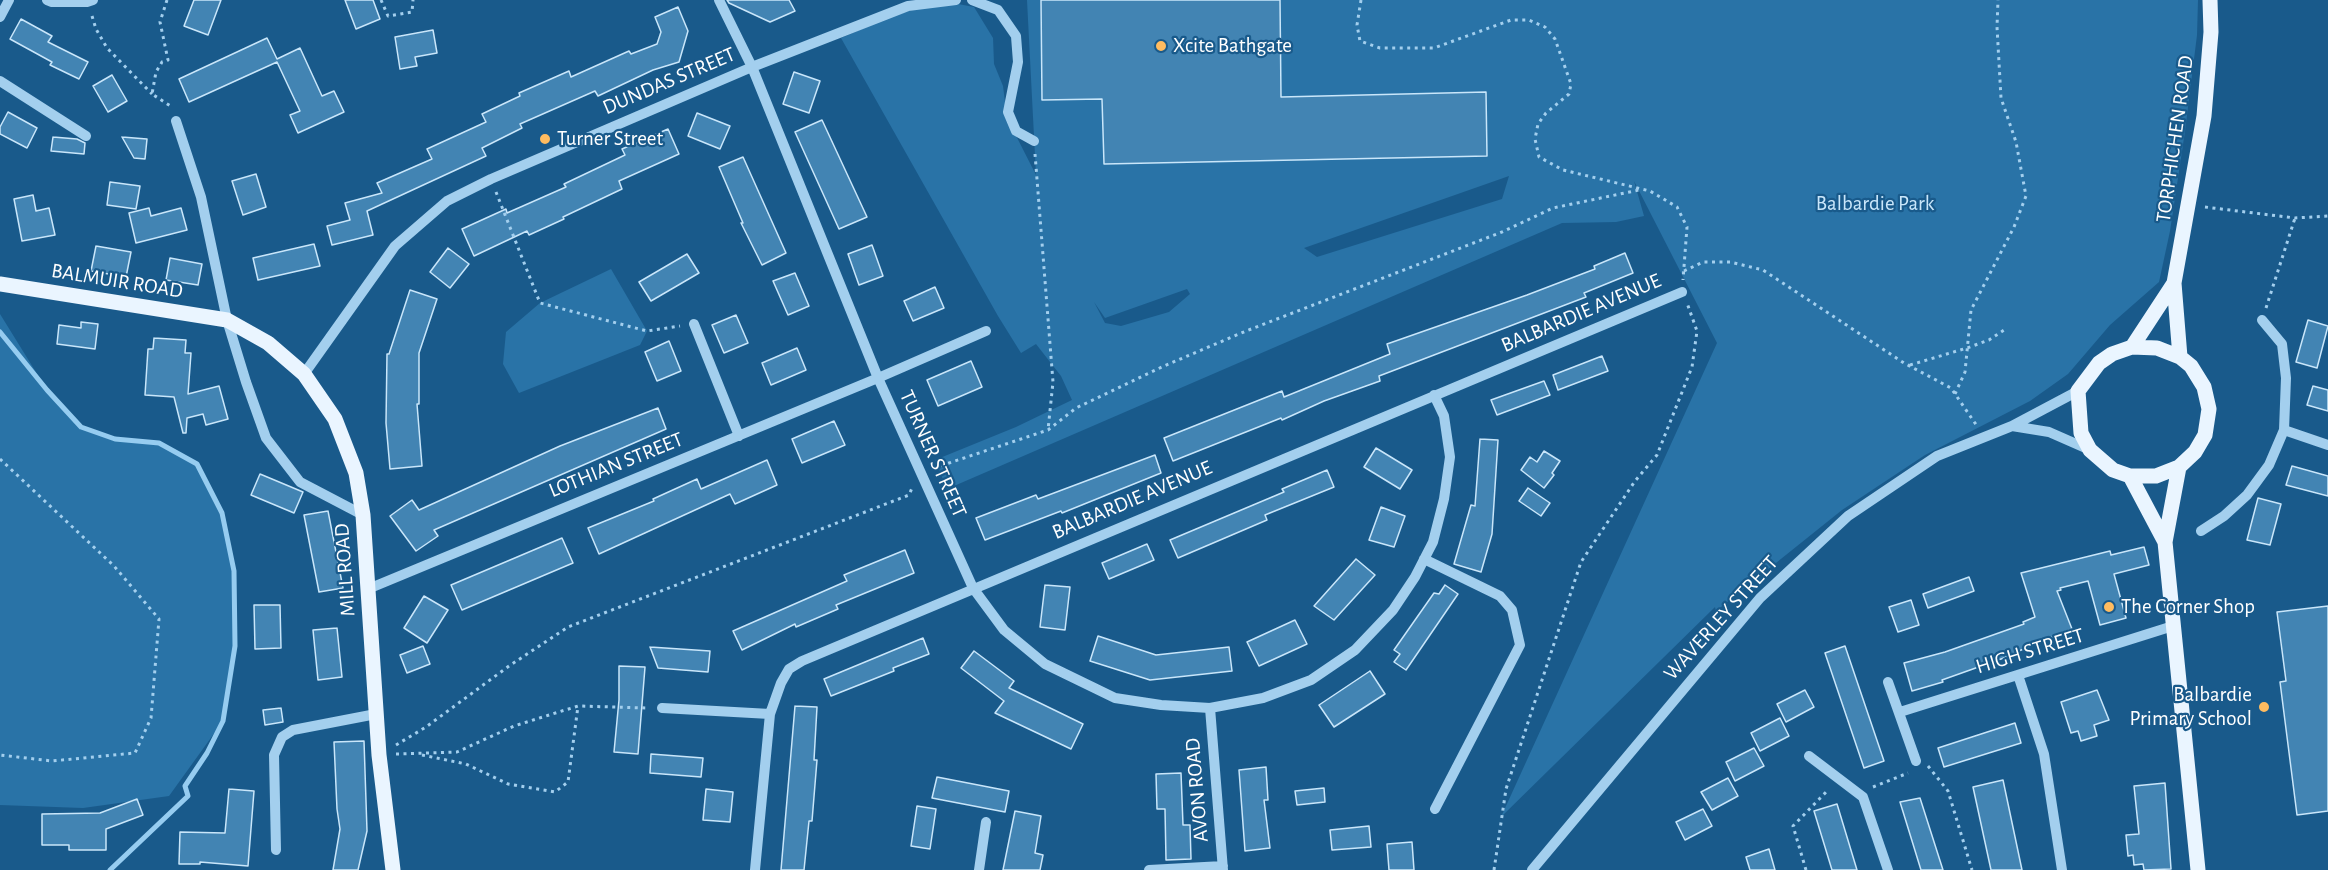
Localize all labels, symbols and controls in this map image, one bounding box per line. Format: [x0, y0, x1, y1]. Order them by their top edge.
place label: Xcite Bathgate [1173, 33, 1292, 59]
marker: Xcite Bathgate [1154, 39, 1168, 53]
street label: DUNDAS STREET [599, 42, 739, 120]
street label: TORPHICHEN ROAD [2151, 54, 2199, 224]
place label: Turner Street [557, 126, 663, 152]
marker: Turner Street [538, 132, 552, 146]
park label: Balbardie Park [1816, 191, 1934, 217]
street label: BALMUIR ROAD [49, 258, 185, 304]
street label: BALBARDIE AVENUE [1497, 268, 1665, 358]
street label: TURNER STREET [894, 386, 972, 522]
street label: LOTHIAN STREET [545, 427, 687, 503]
street label: BALBARDIE AVENUE [1048, 455, 1216, 545]
street label: MILL ROAD [329, 523, 361, 617]
street label: WAVERLEY STREET [1658, 550, 1784, 686]
place label: The Corner Shop [2121, 594, 2255, 620]
marker: The Corner Shop [2102, 600, 2116, 614]
street label: HIGH STREET [1973, 623, 2087, 679]
place label: Balbardie Primary School [2129, 682, 2252, 732]
marker: Balbardie Primary School [2257, 700, 2271, 714]
street label: AVON ROAD [1180, 737, 1214, 843]

